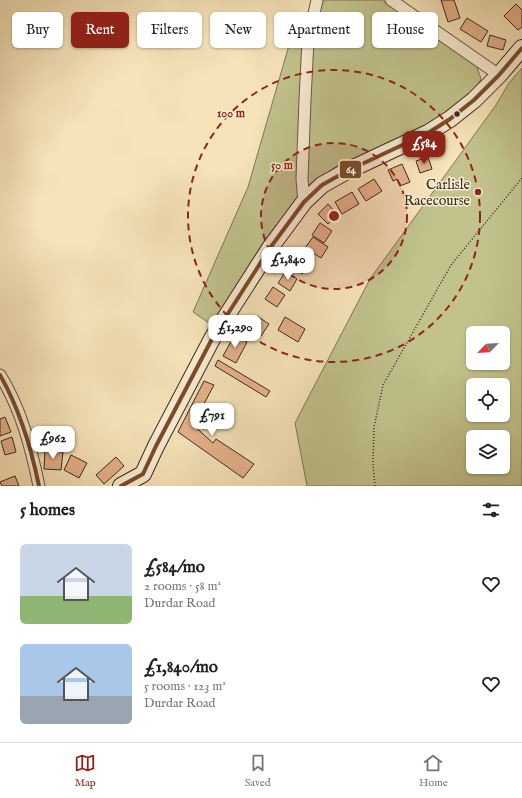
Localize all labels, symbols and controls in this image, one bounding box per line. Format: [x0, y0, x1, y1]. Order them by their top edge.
chip: Buy [12, 12, 63, 48]
chip: Rent [71, 12, 129, 48]
chip: Filters [137, 12, 202, 48]
chip: New [210, 12, 266, 48]
chip: Apartment [274, 12, 364, 48]
chip: House [372, 12, 438, 48]
text: 100 m [217, 106, 246, 121]
unlabelled marker [452, 109, 462, 119]
pin: £584 [400, 131, 448, 165]
text: £584 [411, 135, 437, 152]
text: 50 m [271, 158, 294, 173]
line badge: 64 [339, 160, 362, 179]
text: 64 [346, 163, 357, 177]
place label: Carlisle Racecourse [404, 176, 471, 210]
marker: Carlisle Racecourse [473, 187, 483, 197]
centre of rings [327, 209, 341, 223]
pin: £1,840 [255, 247, 321, 281]
text: £1,840 [270, 251, 306, 268]
pin: £1,290 [202, 315, 268, 349]
text: £1,290 [217, 319, 253, 336]
north arrow [466, 326, 510, 370]
map controls [466, 326, 510, 474]
button: locate [466, 378, 510, 422]
pin: £791 [188, 403, 236, 437]
text: £791 [199, 407, 225, 424]
pin: £962 [29, 426, 77, 460]
text: £962 [40, 430, 66, 447]
button: layers [466, 430, 510, 474]
icon: filters [480, 499, 502, 521]
text: 5 homes [20, 500, 75, 521]
text: £584/mo [144, 557, 205, 578]
icon: home [52, 560, 100, 608]
icon: heart [480, 573, 502, 595]
text: 2 rooms · 58 m² [144, 578, 221, 595]
text: Durdar Road [144, 595, 216, 612]
text: £1,840/mo [144, 657, 218, 678]
icon: home [52, 660, 100, 708]
icon: heart [480, 673, 502, 695]
text: 5 rooms · 123 m² [144, 678, 226, 695]
text: Durdar Road [144, 695, 216, 712]
tab: Map [74, 752, 96, 790]
tab: Saved [245, 752, 271, 790]
tab: Home [419, 752, 448, 790]

